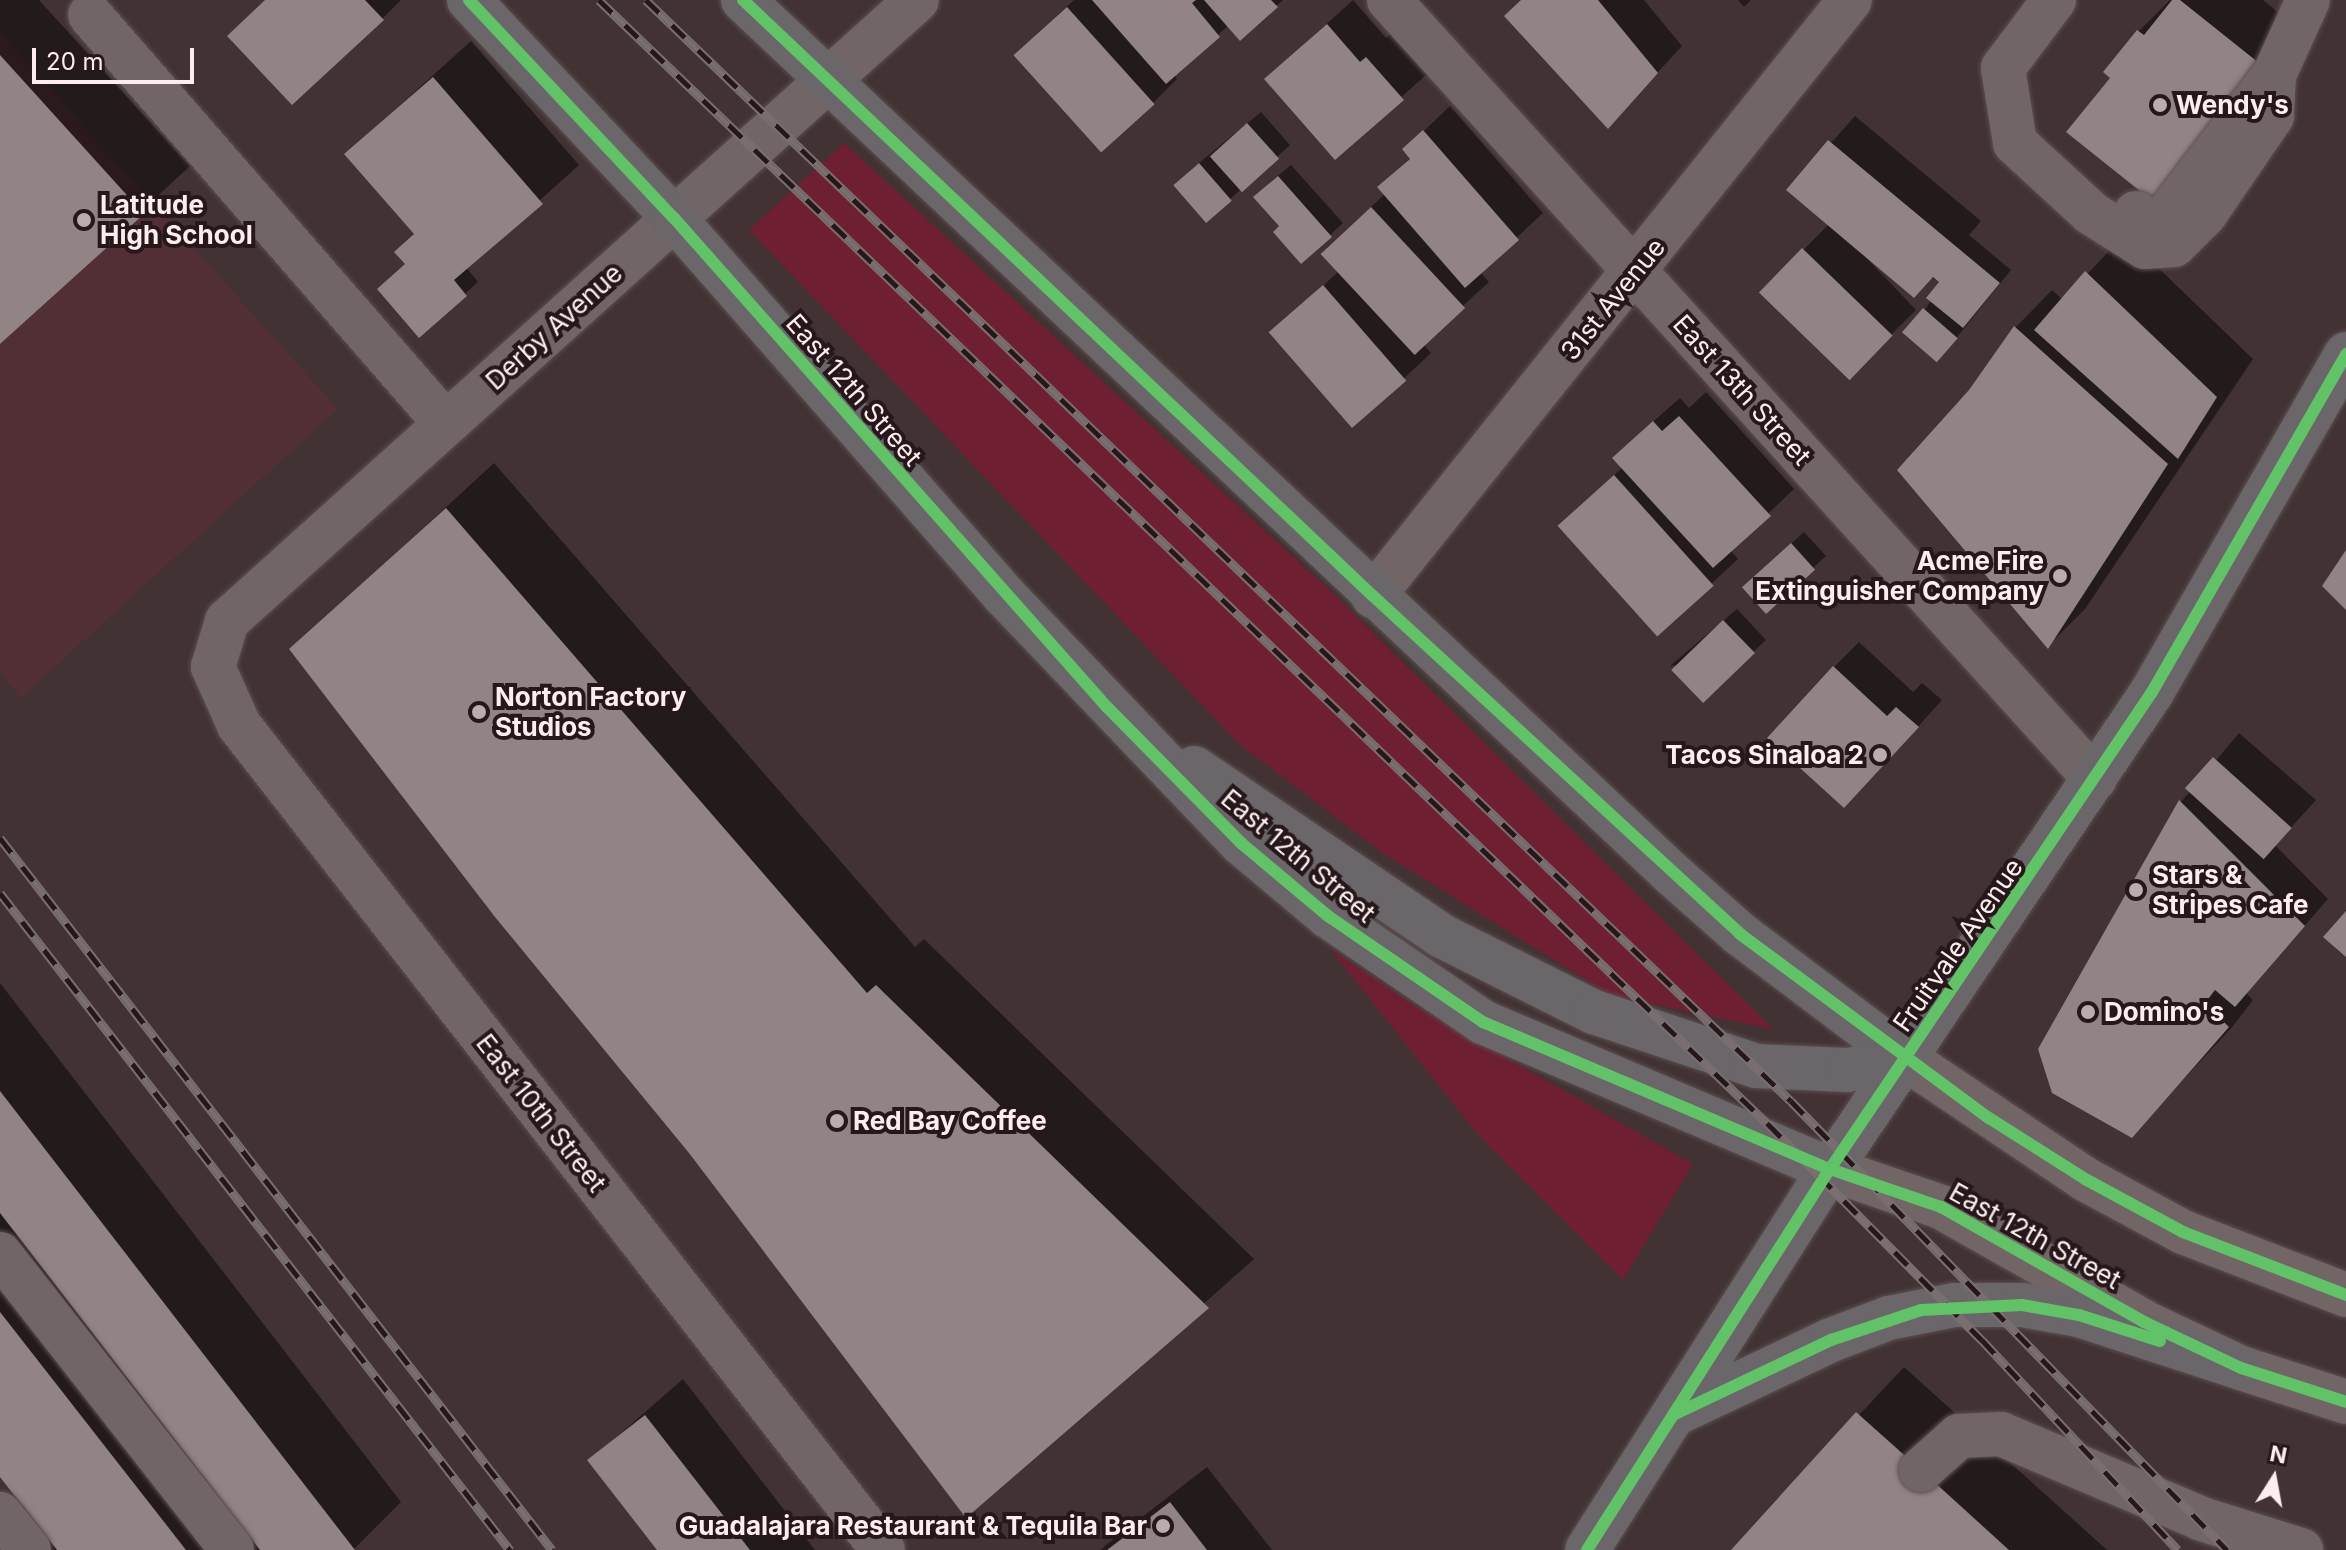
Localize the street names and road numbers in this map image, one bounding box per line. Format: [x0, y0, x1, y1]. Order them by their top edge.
street label: 31st Avenue [1554, 232, 1672, 366]
street label: Derby Avenue [479, 258, 629, 396]
street label: East 12th Street [780, 308, 928, 472]
street label: East 13th Street [1667, 309, 1817, 471]
street label: East 12th Street [1215, 783, 1381, 929]
street label: Fruitvale Avenue [1887, 852, 2029, 1038]
street label: East 10th Street [470, 1028, 612, 1198]
street label: East 12th Street [1944, 1176, 2126, 1296]

